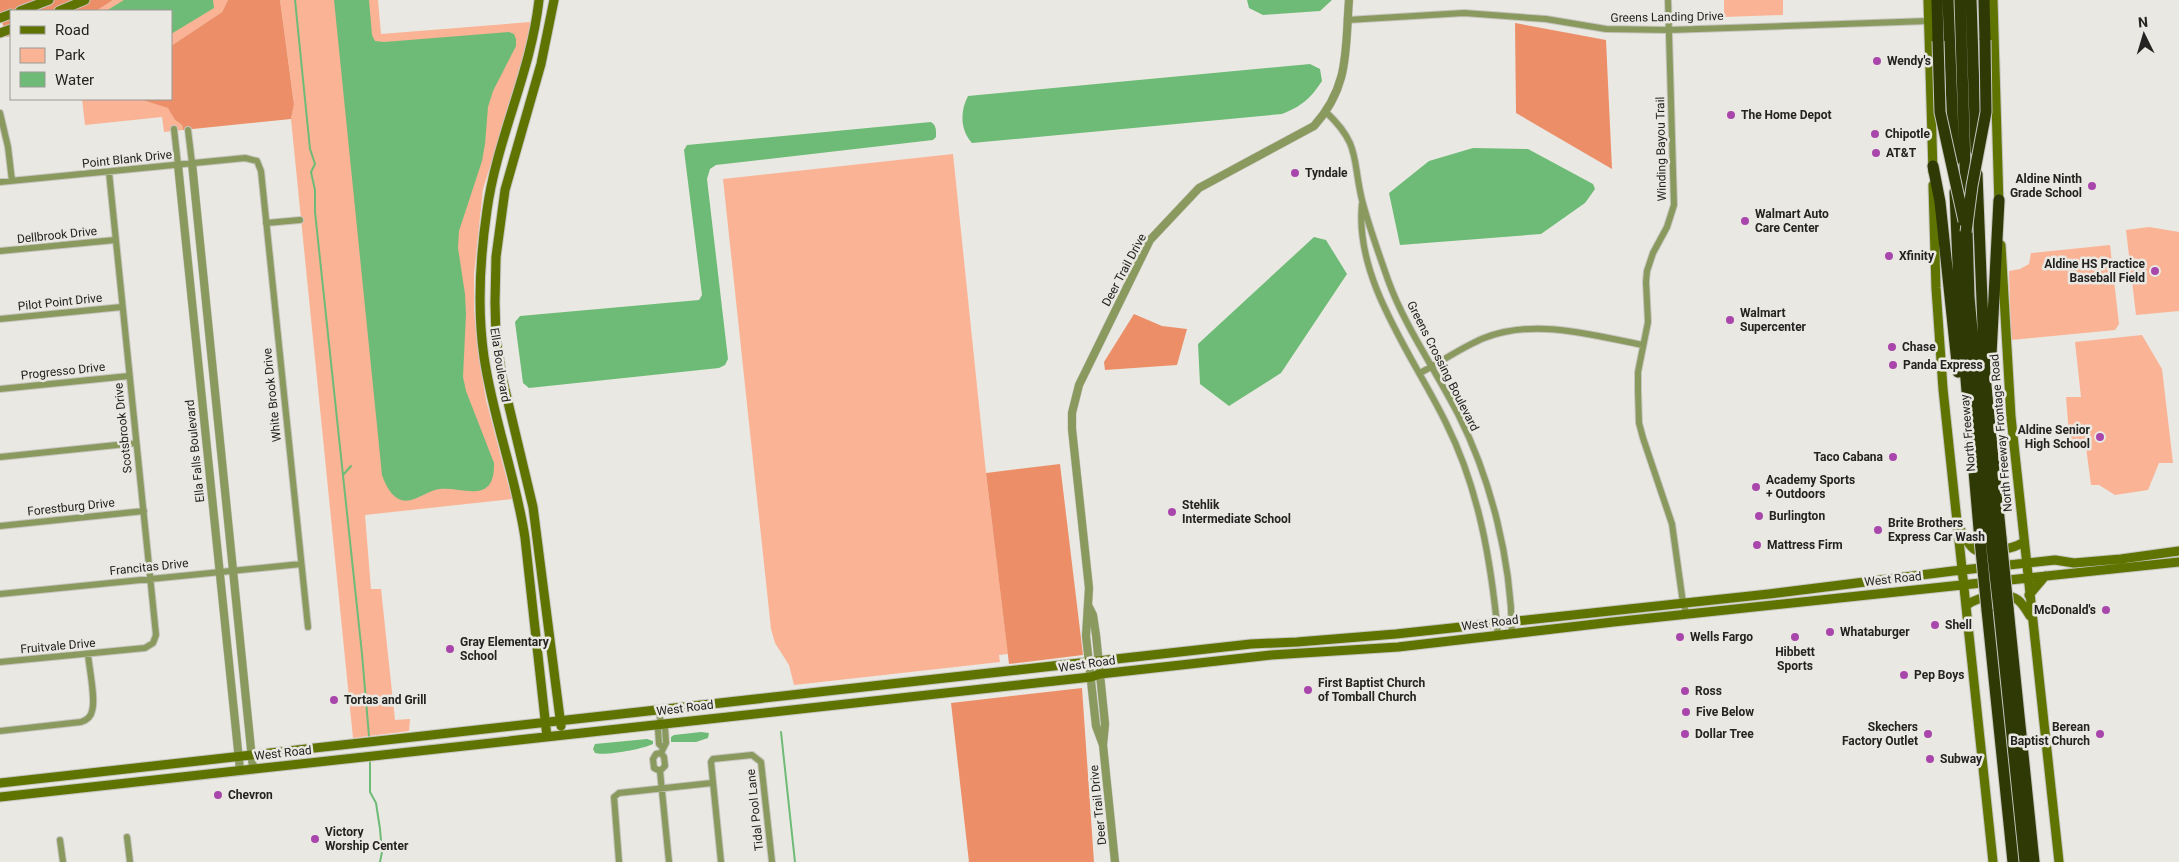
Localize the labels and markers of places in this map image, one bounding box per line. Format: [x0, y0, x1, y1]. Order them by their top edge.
place label: Wendy's [1887, 54, 1931, 68]
marker: Wendy's [1871, 55, 1883, 67]
place label: The Home Depot [1741, 108, 1832, 122]
marker: The Home Depot [1725, 109, 1737, 121]
place label: Chipotle [1885, 127, 1931, 141]
marker: Chipotle [1869, 128, 1881, 140]
place label: AT&T [1886, 146, 1917, 160]
marker: AT&T [1870, 147, 1882, 159]
place label: Tyndale [1305, 166, 1348, 180]
marker: Tyndale [1289, 167, 1301, 179]
place label: Aldine Ninth Grade School [2010, 172, 2082, 200]
marker: Aldine Ninth Grade School [2086, 180, 2098, 192]
place label: Walmart Auto Care Center [1755, 207, 1829, 235]
marker: Walmart Auto Care Center [1739, 215, 1751, 227]
place label: Xfinity [1899, 249, 1935, 263]
marker: Xfinity [1883, 250, 1895, 262]
place label: Aldine HS Practice Baseball Field [2044, 257, 2146, 285]
marker: Aldine HS Practice Baseball Field [2149, 265, 2161, 277]
place label: Walmart Supercenter [1740, 306, 1807, 334]
marker: Walmart Supercenter [1724, 314, 1736, 326]
place label: Chase [1902, 340, 1936, 354]
marker: Chase [1886, 341, 1898, 353]
place label: Panda Express [1903, 358, 1983, 372]
marker: Panda Express [1887, 359, 1899, 371]
place label: Aldine Senior High School [2018, 423, 2091, 451]
marker: Aldine Senior High School [2094, 431, 2106, 443]
place label: Taco Cabana [1813, 450, 1884, 464]
marker: Taco Cabana [1887, 451, 1899, 463]
place label: Academy Sports + Outdoors [1766, 473, 1855, 501]
marker: Academy Sports + Outdoors [1750, 481, 1762, 493]
place label: Stehlik Intermediate School [1182, 498, 1291, 526]
marker: Stehlik Intermediate School [1166, 506, 1178, 518]
place label: Burlington [1769, 509, 1825, 523]
marker: Burlington [1753, 510, 1765, 522]
place label: Brite Brothers Express Car Wash [1888, 516, 1985, 544]
marker: Brite Brothers Express Car Wash [1872, 524, 1884, 536]
place label: Mattress Firm [1767, 538, 1843, 552]
marker: Mattress Firm [1751, 539, 1763, 551]
place label: McDonald's [2034, 603, 2096, 617]
marker: McDonald's [2100, 604, 2112, 616]
place label: Shell [1945, 618, 1972, 632]
marker: Shell [1929, 619, 1941, 631]
place label: Whataburger [1840, 625, 1910, 639]
marker: Whataburger [1824, 626, 1836, 638]
place label: Wells Fargo [1690, 630, 1753, 644]
marker: Wells Fargo [1674, 631, 1686, 643]
marker: Hibbett Sports [1789, 631, 1801, 643]
place label: Gray Elementary School [460, 635, 550, 663]
marker: Gray Elementary School [444, 643, 456, 655]
place label: Hibbett Sports [1775, 645, 1815, 673]
place label: Pep Boys [1914, 668, 1964, 682]
marker: Pep Boys [1898, 669, 1910, 681]
place label: First Baptist Church of Tomball Church [1318, 676, 1425, 704]
marker: First Baptist Church of Tomball Church [1302, 684, 1314, 696]
place label: Ross [1695, 684, 1722, 698]
marker: Ross [1679, 685, 1691, 697]
place label: Tortas and Grill [344, 693, 427, 707]
marker: Tortas and Grill [328, 694, 340, 706]
place label: Five Below [1696, 705, 1754, 719]
marker: Five Below [1680, 706, 1692, 718]
place label: Skechers Factory Outlet [1842, 720, 1918, 748]
place label: Berean Baptist Church [2010, 720, 2090, 748]
place label: Dollar Tree [1695, 727, 1754, 741]
marker: Dollar Tree [1679, 728, 1691, 740]
marker: Skechers Factory Outlet [1922, 728, 1934, 740]
marker: Berean Baptist Church [2094, 728, 2106, 740]
place label: Subway [1940, 752, 1983, 766]
marker: Subway [1924, 753, 1936, 765]
place label: Chevron [228, 788, 273, 802]
marker: Chevron [212, 789, 224, 801]
place label: Victory Worship Center [325, 825, 409, 853]
marker: Victory Worship Center [309, 833, 321, 845]

